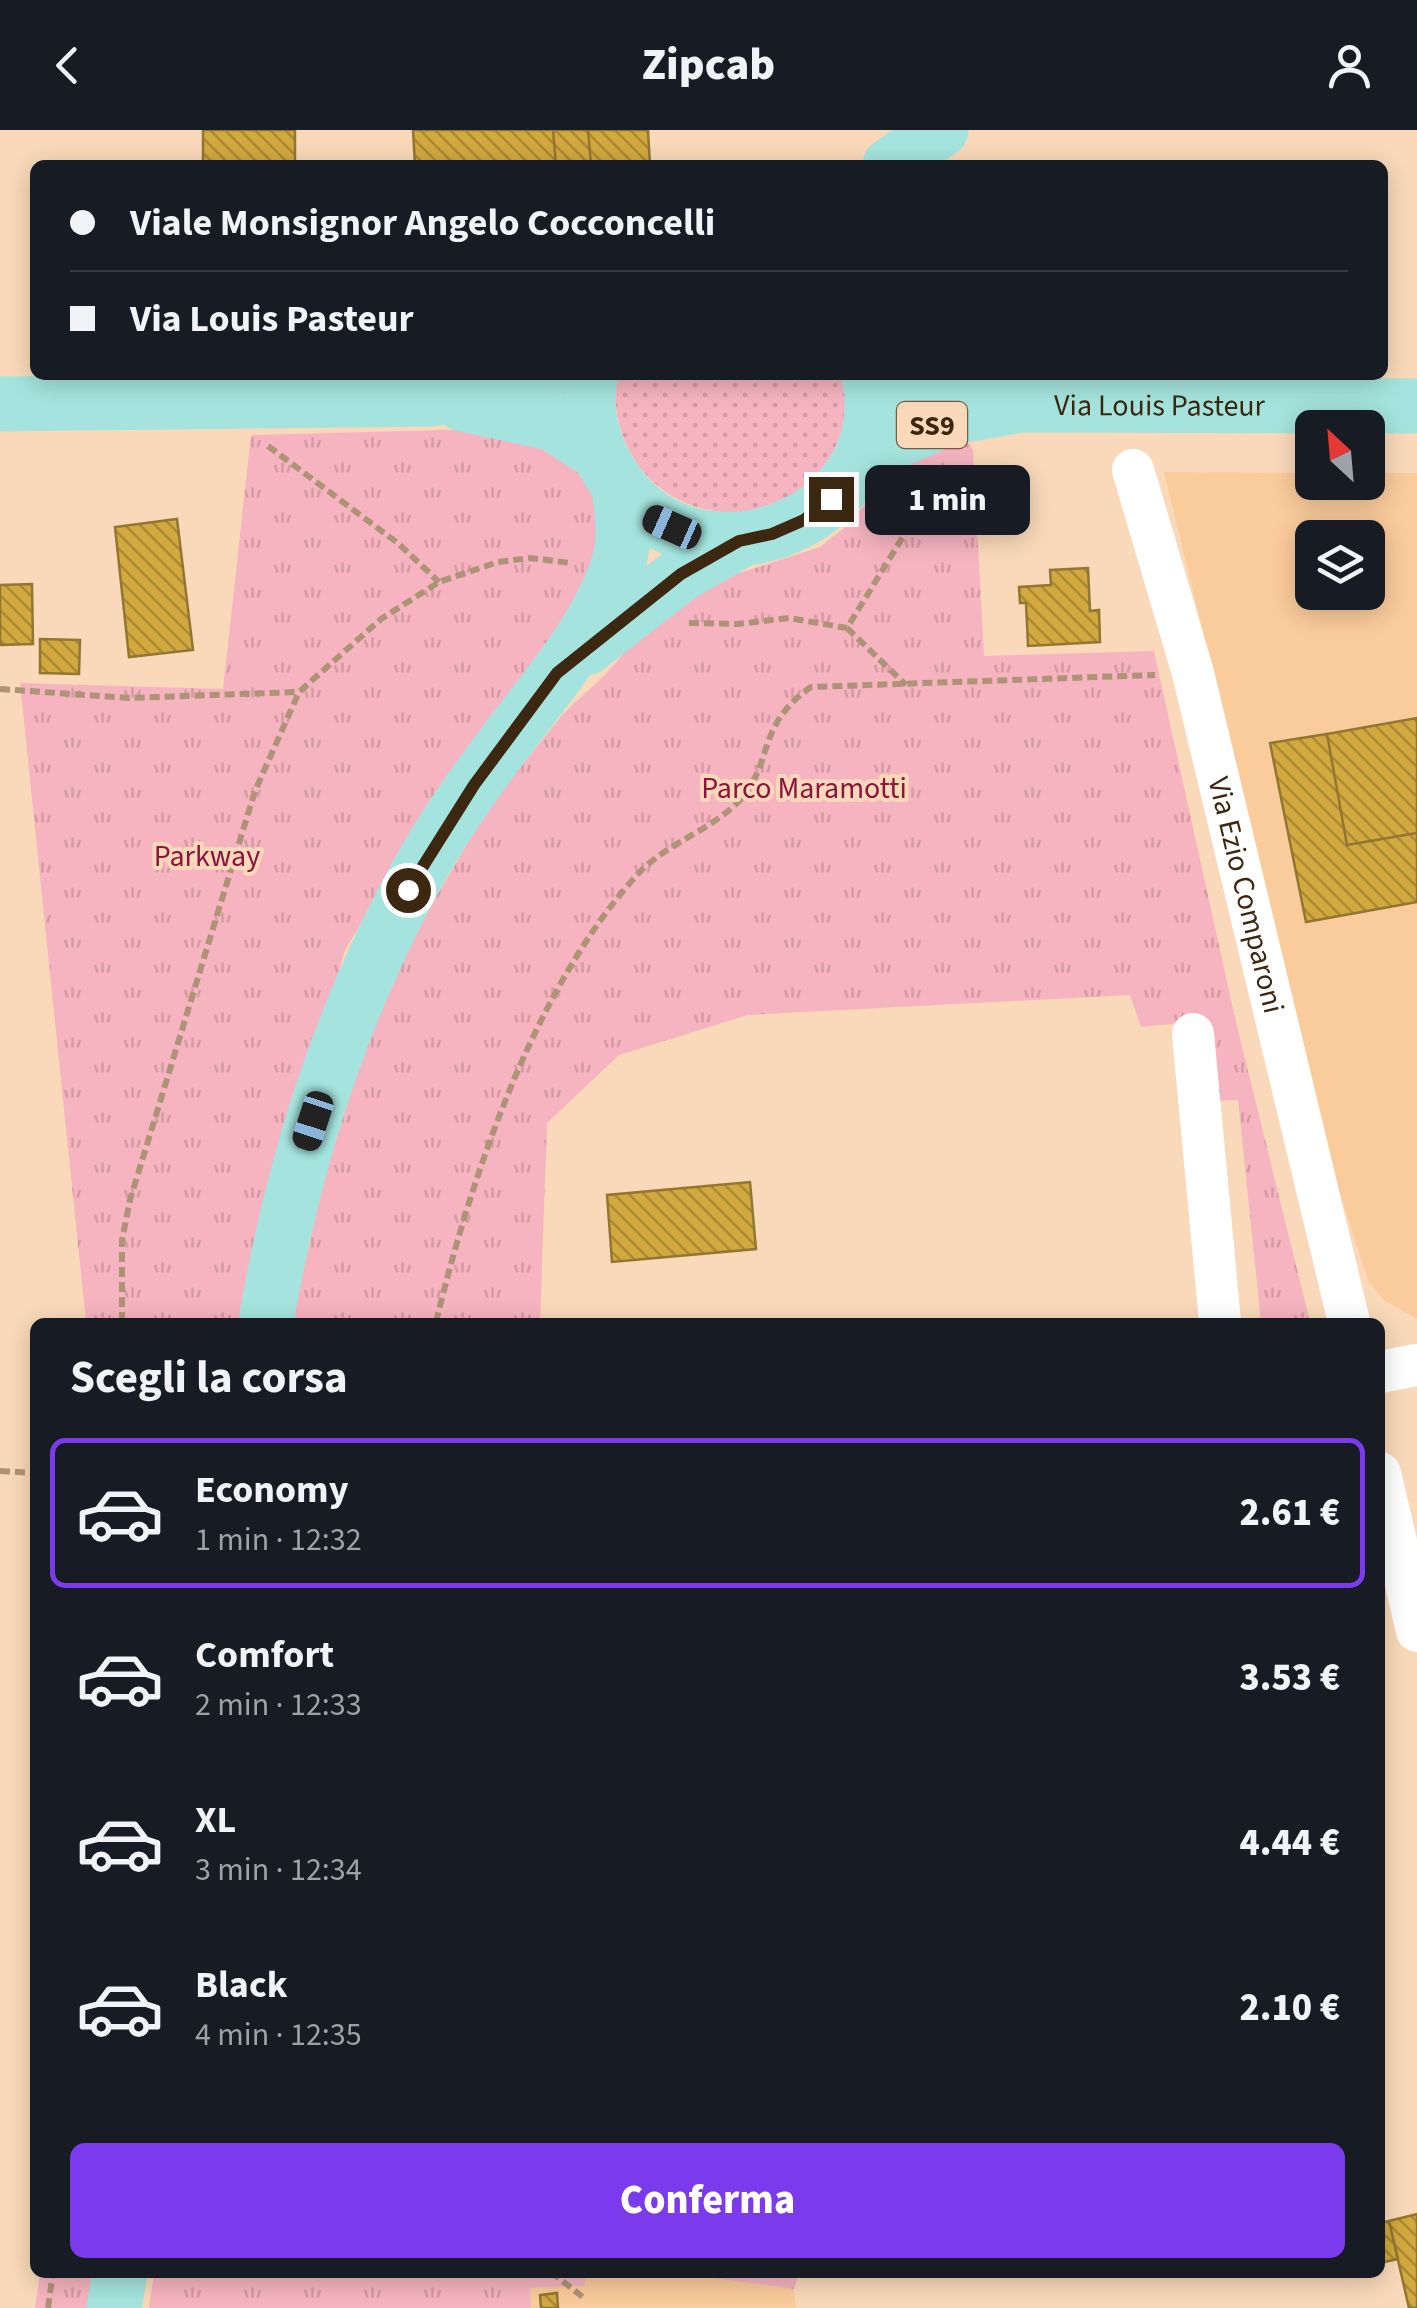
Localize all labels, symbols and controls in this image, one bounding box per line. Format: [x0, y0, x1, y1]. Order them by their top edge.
text: Zipcab [642, 33, 775, 97]
icon: back [40, 38, 95, 93]
icon: person [1322, 38, 1377, 93]
text: Viale Monsignor Angelo Cocconcelli [130, 196, 715, 250]
text: Via Louis Pasteur [130, 292, 414, 346]
street label: Via Louis Pasteur [1054, 384, 1266, 428]
road number: SS9 [897, 402, 967, 448]
north arrow [1295, 410, 1385, 500]
map controls [1295, 410, 1385, 610]
callout: 1 min [866, 464, 1031, 534]
route end [809, 477, 854, 522]
text: 1 min [908, 477, 987, 523]
car [638, 501, 706, 553]
button: layers [1295, 520, 1385, 610]
park label: Parco Maramotti [701, 767, 907, 810]
street label: Via Ezio Comparoni [1197, 772, 1295, 1018]
park label: Parkway [154, 835, 260, 878]
route start [386, 868, 431, 913]
car [289, 1088, 337, 1154]
text: Scegli la corsa [70, 1346, 348, 1410]
text: Economy [195, 1463, 348, 1517]
icon: car [75, 1468, 165, 1558]
text: 2.61 € [1239, 1486, 1340, 1540]
text: 1 min · 12:32 [195, 1517, 362, 1563]
text: Comfort [195, 1628, 334, 1682]
icon: car [75, 1633, 165, 1723]
text: 3.53 € [1239, 1651, 1340, 1705]
text: 2 min · 12:33 [195, 1682, 362, 1728]
text: XL [195, 1793, 236, 1847]
icon: car [75, 1798, 165, 1888]
text: 4.44 € [1239, 1816, 1340, 1870]
text: 3 min · 12:34 [195, 1847, 362, 1893]
text: Black [195, 1958, 288, 2012]
icon: car [75, 1963, 165, 2053]
text: 2.10 € [1239, 1981, 1340, 2035]
text: 4 min · 12:35 [195, 2012, 362, 2058]
button: Conferma [70, 2143, 1345, 2258]

